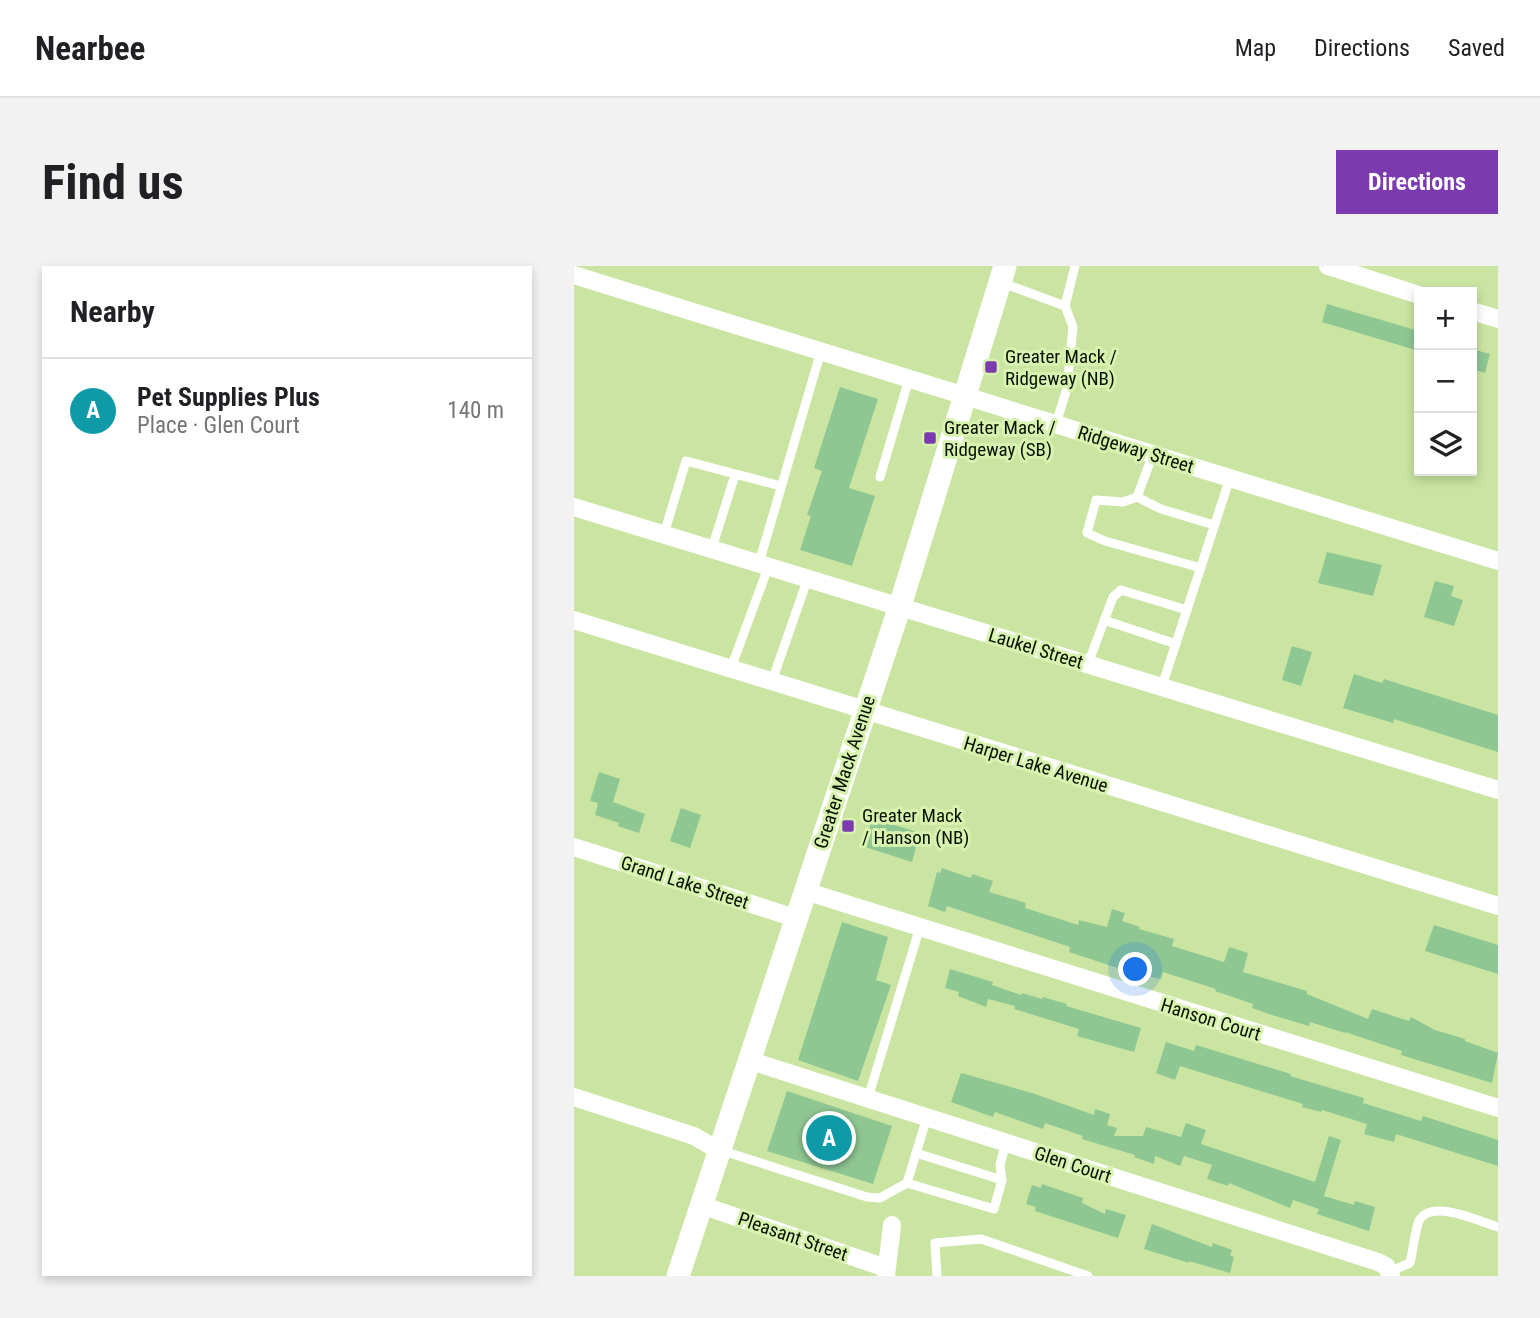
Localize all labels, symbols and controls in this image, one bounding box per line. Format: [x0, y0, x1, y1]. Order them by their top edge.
text: Nearbee [35, 29, 145, 68]
text: Map [1235, 34, 1276, 62]
text: Directions [1314, 34, 1410, 62]
text: Saved [1448, 34, 1505, 62]
button: Directions [1336, 150, 1498, 214]
text: Find us [42, 154, 184, 211]
map controls [1414, 287, 1477, 476]
button: + [1414, 287, 1477, 350]
text: Nearby [70, 294, 155, 329]
place label: Greater Mack / Ridgeway (NB) [1005, 345, 1117, 390]
button: − [1414, 350, 1477, 413]
marker: Greater Mack / Ridgeway (NB) [983, 359, 999, 375]
text: Pet Supplies Plus [137, 382, 320, 412]
text: A [86, 397, 100, 424]
text: 140 m [447, 397, 504, 424]
text: Place · Glen Court [137, 412, 300, 439]
button: layers [1414, 413, 1477, 476]
place label: Greater Mack / Ridgeway (SB) [944, 416, 1056, 461]
street label: Ridgeway Street [1075, 421, 1197, 478]
marker: Greater Mack / Ridgeway (SB) [922, 430, 938, 446]
street label: Laukel Street [986, 623, 1086, 674]
street label: Greater Mack Avenue [809, 693, 880, 852]
street label: Harper Lake Avenue [961, 732, 1111, 797]
place label: Greater Mack / Hanson (NB) [862, 804, 969, 849]
marker: Greater Mack / Hanson (NB) [840, 818, 856, 834]
street label: Grand Lake Street [618, 851, 752, 914]
your location [1118, 952, 1152, 986]
street label: Hanson Court [1158, 993, 1264, 1046]
pin: A [806, 1112, 852, 1164]
street label: Glen Court [1032, 1141, 1114, 1188]
street label: Pleasant Street [735, 1207, 851, 1266]

